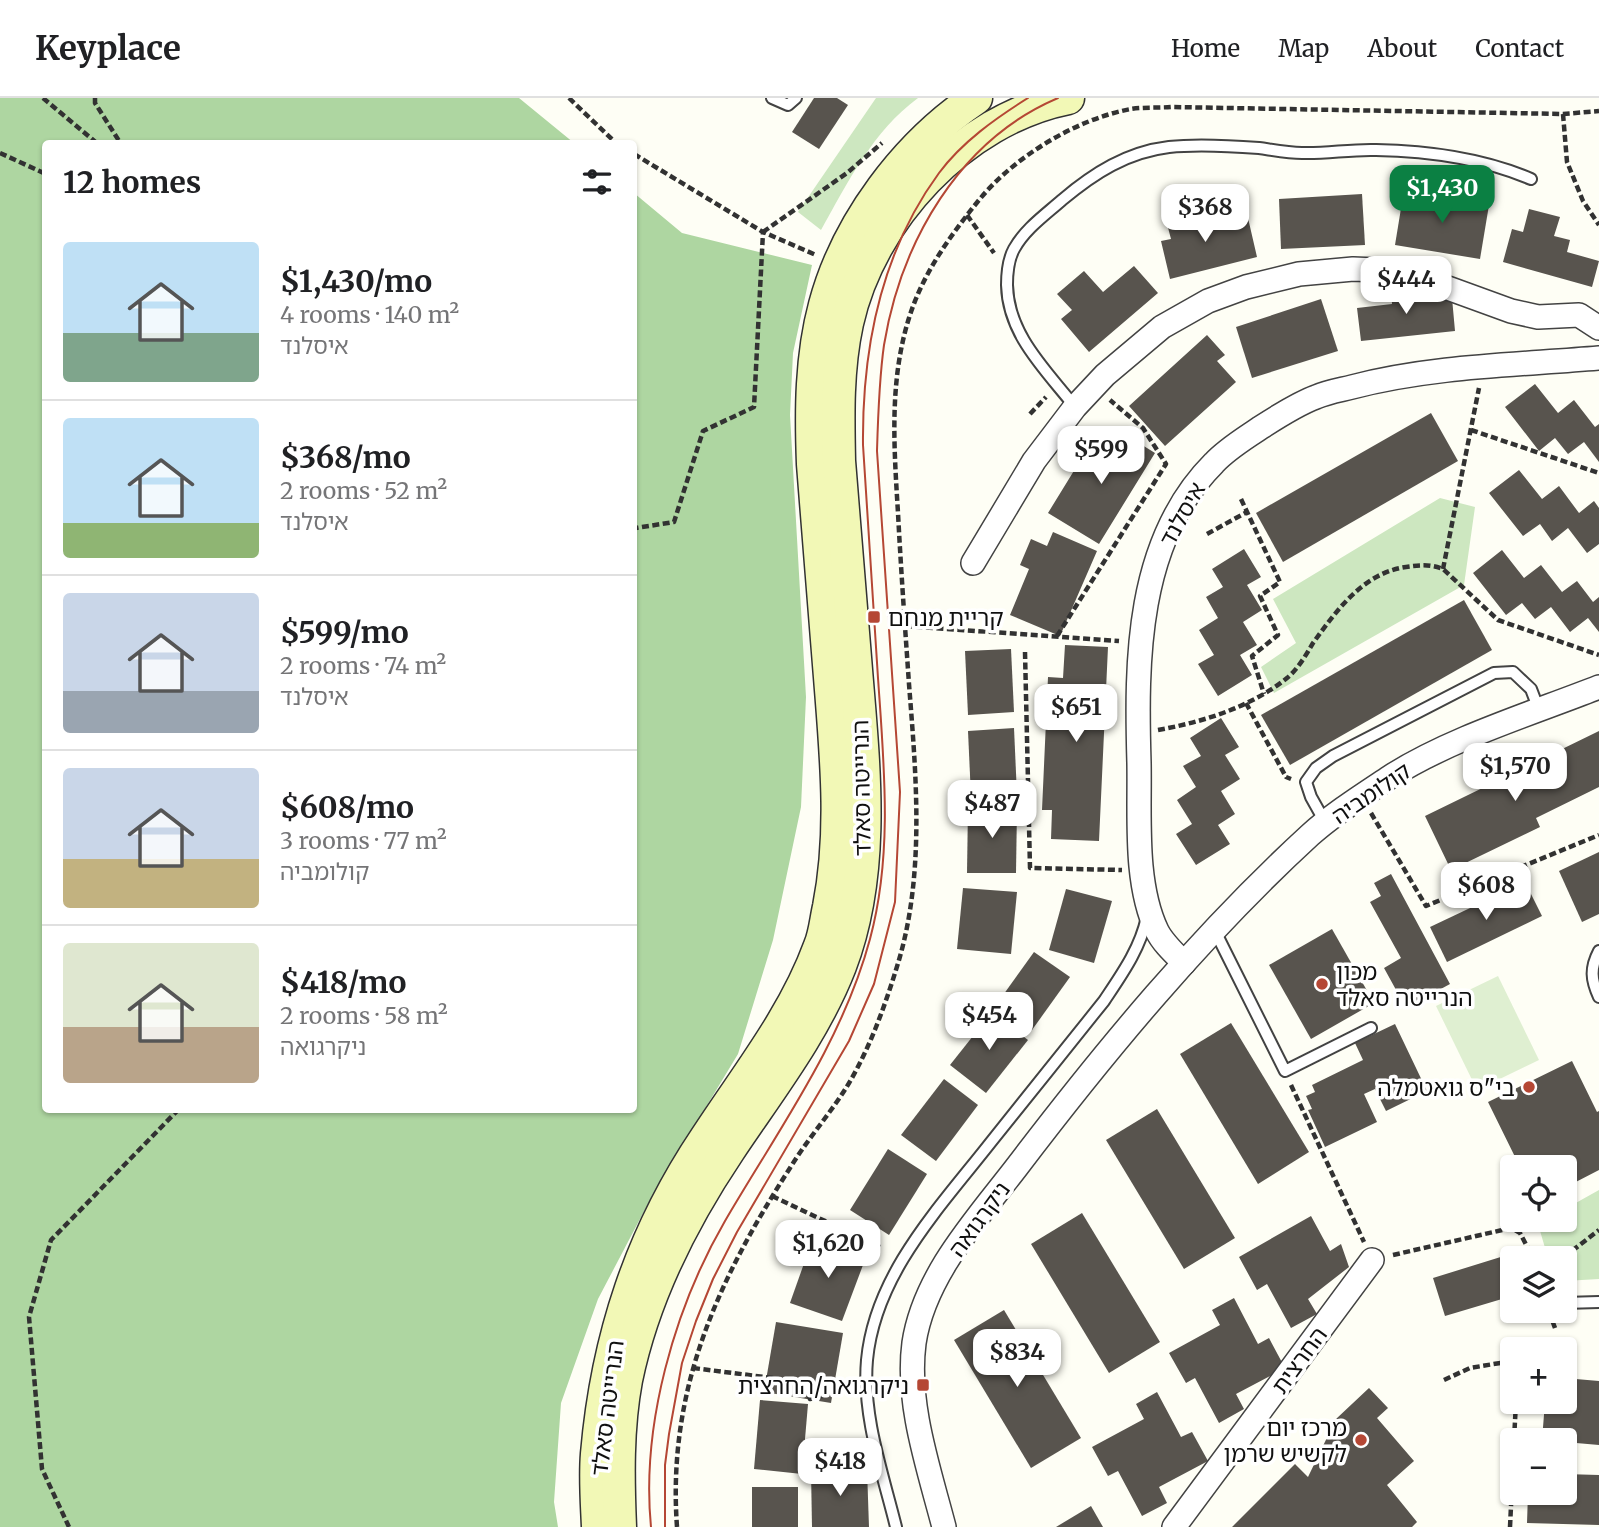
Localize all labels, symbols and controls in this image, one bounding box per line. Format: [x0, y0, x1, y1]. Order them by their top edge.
text: Keyplace [35, 28, 181, 69]
text: Home [1171, 33, 1240, 64]
text: Map [1278, 33, 1329, 64]
text: About [1367, 33, 1437, 64]
text: Contact [1475, 33, 1564, 64]
text: 12 homes [63, 163, 201, 201]
icon: filters [578, 163, 616, 201]
pin: $1,430 [1385, 166, 1499, 225]
text: $1,430 [1406, 173, 1478, 202]
pin: $368 [1164, 184, 1246, 244]
text: $368 [1177, 192, 1233, 221]
pin: $444 [1365, 256, 1447, 316]
text: $1,430/mo [280, 262, 432, 300]
text: $444 [1377, 264, 1435, 293]
icon: home [119, 270, 203, 354]
text: 4 rooms · 140 m² [280, 300, 459, 329]
text: איסלנד [280, 331, 349, 360]
pin: $599 [1060, 426, 1142, 486]
text: $599 [1073, 434, 1129, 463]
text: $368/mo [280, 438, 411, 476]
icon: home [119, 446, 203, 530]
text: 2 rooms · 52 m² [280, 476, 447, 505]
street label: איסלנד [1153, 477, 1211, 551]
text: איסלנד [280, 507, 349, 536]
place label: קריית מנחם [888, 603, 1004, 632]
marker: קריית מנחם [866, 609, 882, 625]
text: $599/mo [280, 613, 409, 651]
icon: home [119, 621, 203, 705]
text: 2 rooms · 74 m² [280, 651, 446, 680]
text: איסלנד [280, 682, 349, 711]
pin: $651 [1035, 684, 1117, 744]
text: $651 [1050, 692, 1102, 721]
street label: הנרייטה סאלד [845, 719, 877, 857]
pin: $1,570 [1458, 744, 1572, 803]
text: $1,570 [1479, 751, 1551, 780]
street label: קולומביה [1326, 756, 1416, 830]
pin: $487 [951, 780, 1033, 840]
text: $608/mo [280, 788, 414, 826]
text: $487 [964, 788, 1020, 817]
icon: home [119, 796, 203, 880]
text: 3 rooms · 77 m² [280, 826, 447, 855]
text: קולומביה [280, 857, 369, 886]
pin: $608 [1445, 862, 1527, 922]
text: $608 [1457, 870, 1515, 899]
place label: מכון הנרייטה סאלד [1336, 957, 1473, 1012]
text: $418/mo [280, 963, 406, 1001]
icon: home [119, 971, 203, 1055]
marker: מכון הנרייטה סאלד [1314, 976, 1330, 992]
pin: $454 [948, 992, 1030, 1052]
text: $454 [961, 1000, 1017, 1029]
text: 2 rooms · 58 m² [280, 1001, 448, 1030]
text: ניקרגואה [280, 1032, 366, 1061]
place label: בי"ס גואטמלה [1377, 1073, 1515, 1102]
marker: בי"ס גואטמלה [1521, 1079, 1537, 1095]
map controls [1500, 1155, 1577, 1505]
button: locate [1500, 1155, 1577, 1232]
street label: ניקרגואה [942, 1176, 1016, 1262]
pin: $1,620 [771, 1220, 885, 1280]
text: $1,620 [791, 1228, 865, 1257]
button: layers [1500, 1246, 1577, 1323]
street label: החרצית [1265, 1321, 1333, 1399]
pin: $834 [976, 1330, 1058, 1389]
text: $834 [989, 1337, 1045, 1366]
button: + [1500, 1337, 1577, 1414]
street label: הנרייטה סאלד [584, 1338, 630, 1478]
place label: ניקרגואה/החרצית [738, 1371, 909, 1400]
marker: ניקרגואה/החרצית [915, 1377, 931, 1393]
place label: מרכז יום לקשיש שרמן [1224, 1413, 1347, 1468]
button: − [1500, 1428, 1577, 1505]
marker: מרכז יום לקשיש שרמן [1353, 1432, 1369, 1448]
pin: $418 [799, 1438, 881, 1498]
text: $418 [814, 1446, 866, 1475]

